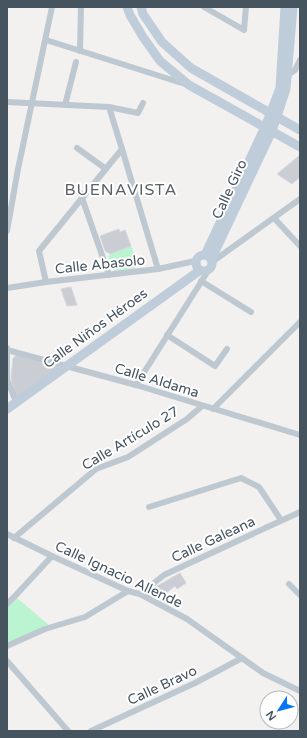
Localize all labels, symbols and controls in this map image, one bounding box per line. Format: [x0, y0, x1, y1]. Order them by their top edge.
street label: Calle Giro [208, 157, 251, 222]
district label: BUENAVISTA [64, 180, 178, 200]
street label: Calle Abasolo [54, 251, 146, 278]
street label: Calle Niños Héroes [40, 285, 151, 372]
street label: Calle Aldama [113, 360, 201, 401]
street label: Calle Artículo 27 [79, 403, 182, 474]
street label: Calle Galeana [169, 513, 258, 566]
street label: Calle Ignacio Allende [52, 537, 185, 612]
street label: Calle Bravo [125, 662, 200, 709]
north arrow [259, 690, 299, 730]
text: N [263, 708, 279, 723]

